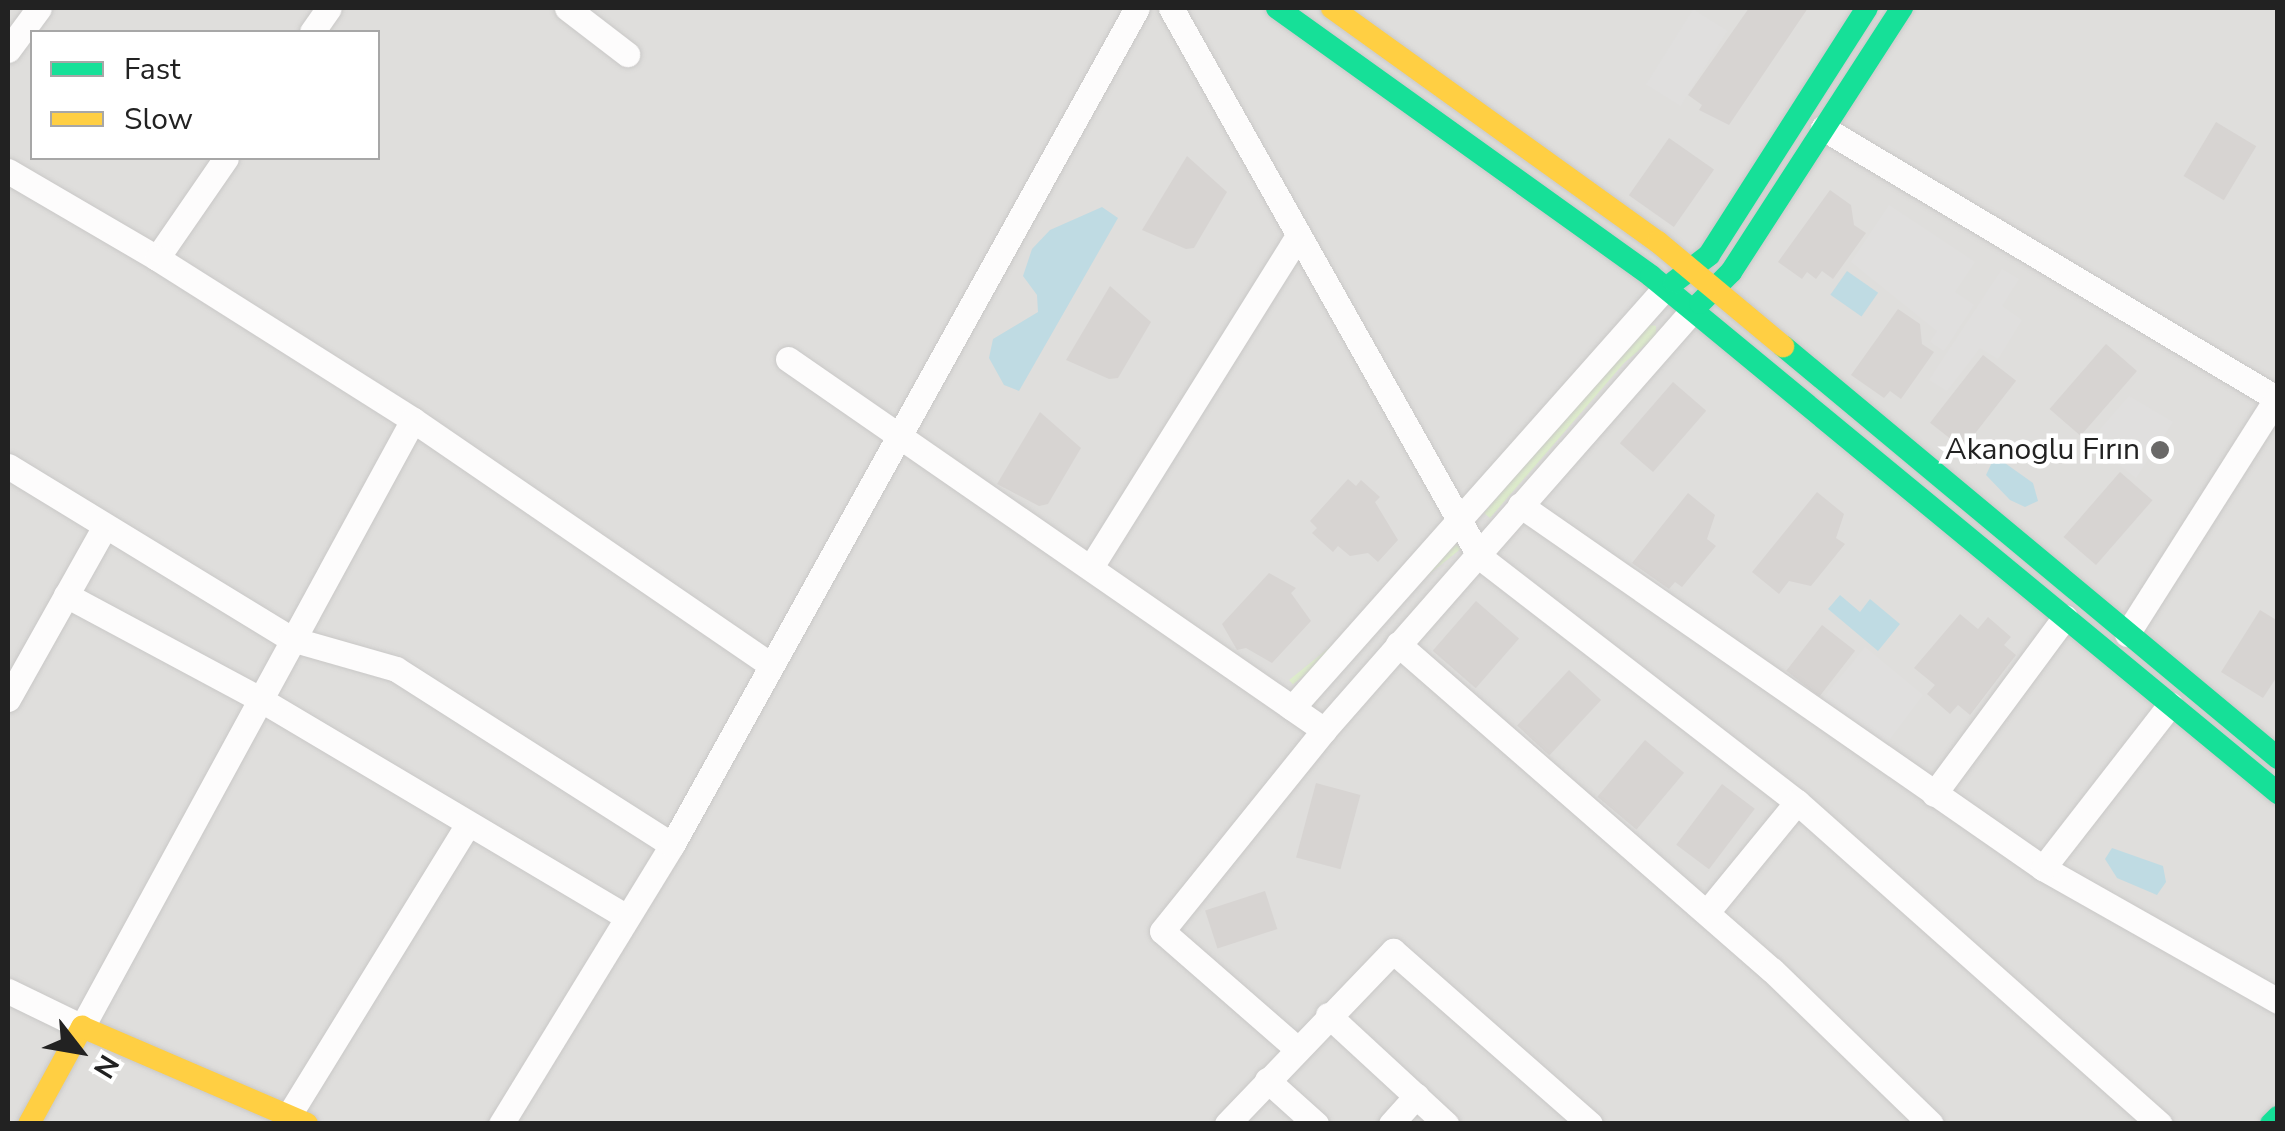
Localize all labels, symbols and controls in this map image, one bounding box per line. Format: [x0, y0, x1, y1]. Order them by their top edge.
legend [30, 30, 380, 160]
text: Fast [124, 49, 181, 90]
text: Slow [124, 99, 193, 140]
place label: Akanoglu Fırın [1945, 432, 2140, 468]
marker: Akanoglu Fırın [2149, 439, 2171, 461]
north arrow [30, 1001, 130, 1101]
text: N [84, 1048, 127, 1085]

